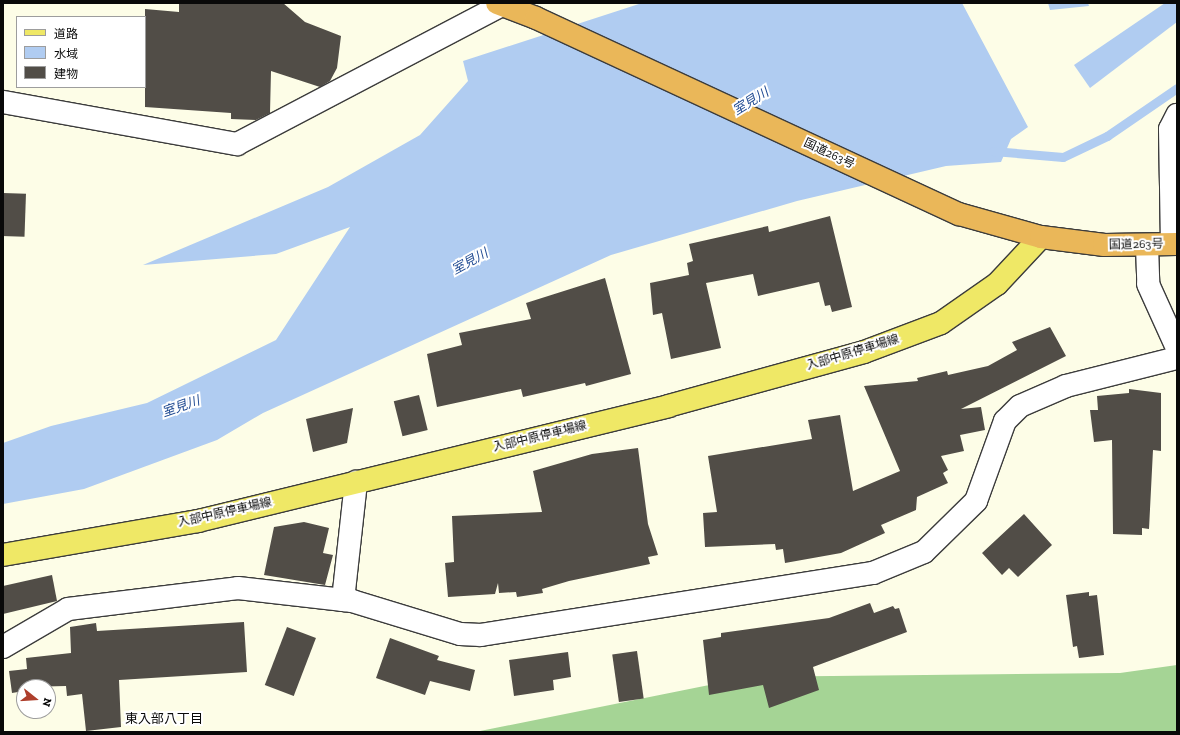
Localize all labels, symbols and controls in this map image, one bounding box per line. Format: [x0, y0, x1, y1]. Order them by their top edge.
legend [16, 16, 146, 88]
text: 道路 [54, 27, 78, 41]
text: 水域 [54, 47, 78, 61]
text: 建物 [54, 67, 78, 81]
water label: 室見川 [730, 85, 772, 119]
street label: 国道263号 [801, 136, 857, 172]
street label: 国道263号 [1109, 237, 1163, 253]
water label: 室見川 [449, 246, 491, 278]
street label: 入部中原停車場線 [805, 332, 901, 374]
water label: 室見川 [160, 393, 202, 421]
street label: 入部中原停車場線 [492, 418, 588, 456]
street label: 入部中原停車場線 [177, 495, 273, 531]
north arrow [16, 679, 56, 719]
text: N [40, 696, 54, 708]
district label: 東入部八丁目 [125, 711, 203, 727]

